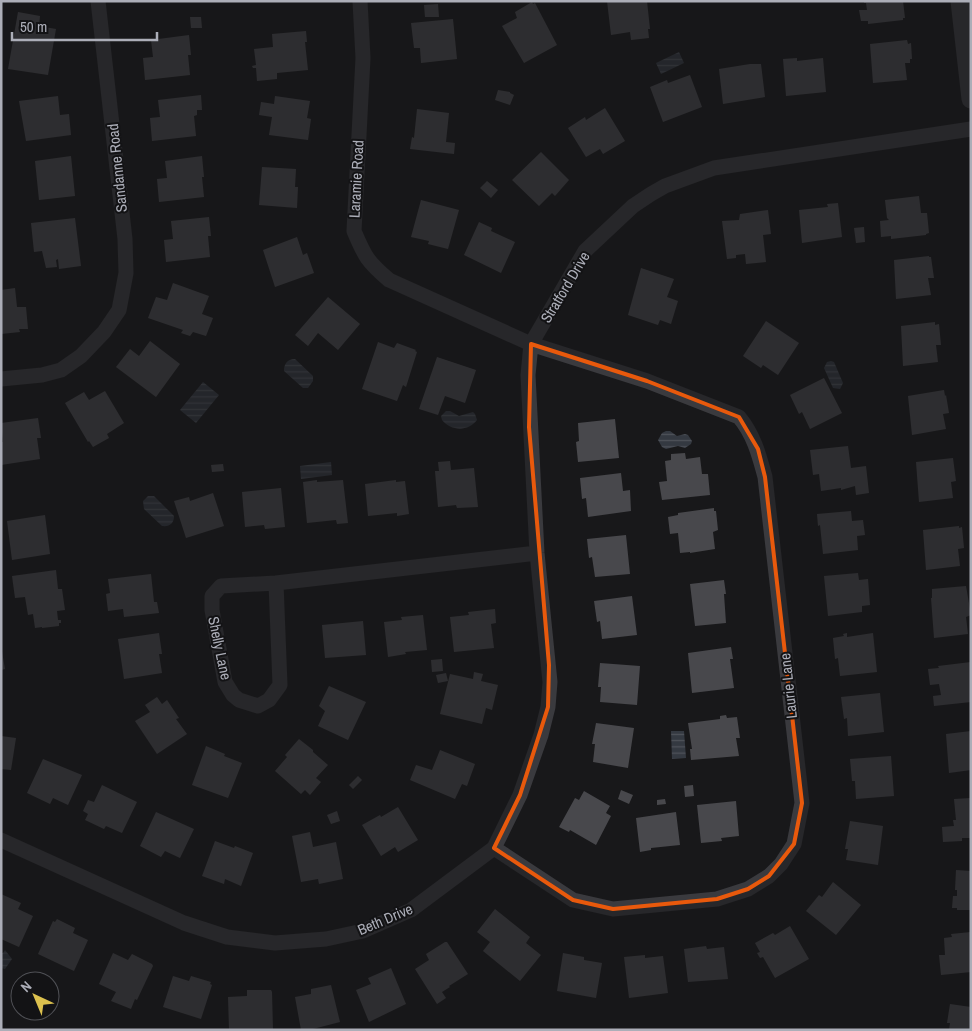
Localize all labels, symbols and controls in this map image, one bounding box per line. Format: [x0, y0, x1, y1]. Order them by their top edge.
scale bar [12, 10, 158, 42]
text: 50 m [20, 16, 47, 37]
street label: Sandanne Road [102, 123, 132, 213]
street label: Laramie Road [343, 140, 369, 218]
street label: Stratford Drive [535, 247, 595, 327]
street label: Shelly Lane [203, 614, 237, 682]
street label: Laurie Lane [774, 652, 802, 720]
street label: Beth Drive [354, 898, 416, 940]
north arrow [10, 971, 60, 1021]
text: N [17, 977, 35, 996]

